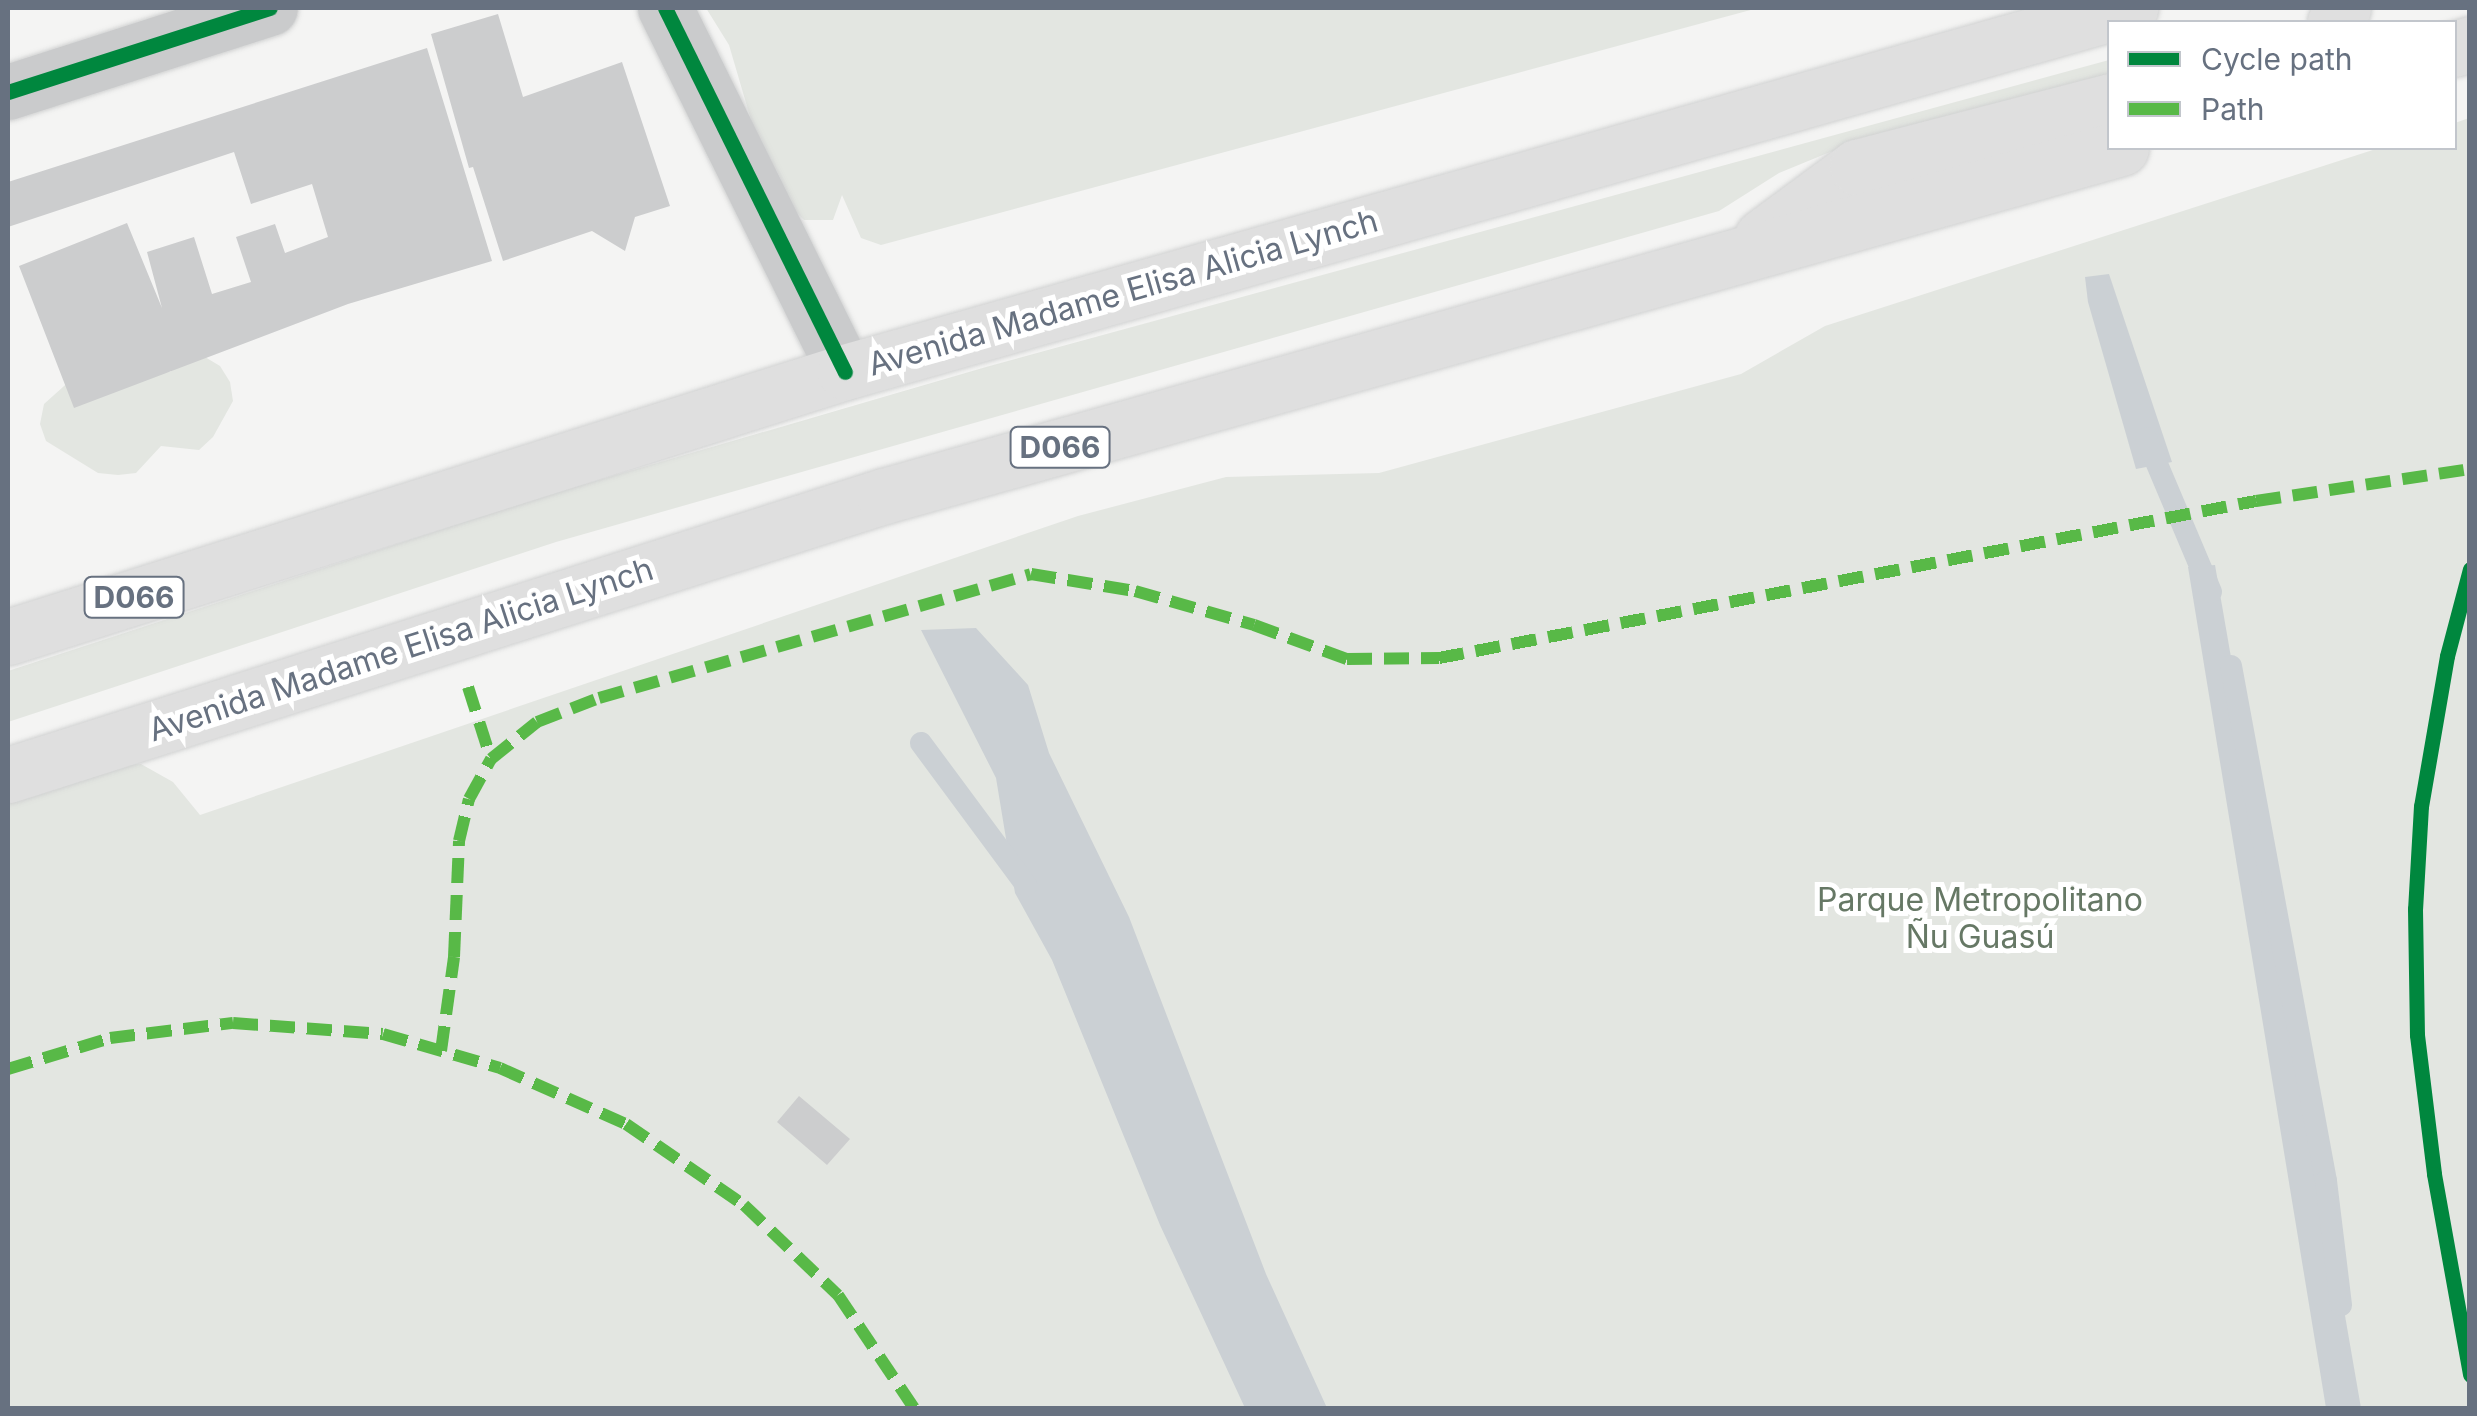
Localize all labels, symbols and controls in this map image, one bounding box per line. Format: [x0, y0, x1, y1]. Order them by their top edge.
legend [2107, 20, 2457, 150]
text: Cycle path [2201, 41, 2353, 77]
text: Path [2201, 91, 2265, 127]
street label: Avenida Madame Elisa Alicia Lynch [864, 202, 1382, 384]
road number: D066 [1008, 422, 1112, 472]
street label: Avenida Madame Elisa Alicia Lynch [144, 550, 658, 750]
road number: D066 [82, 572, 186, 622]
park label: Parque Metropolitano Ñu Guasú [1817, 882, 2143, 957]

